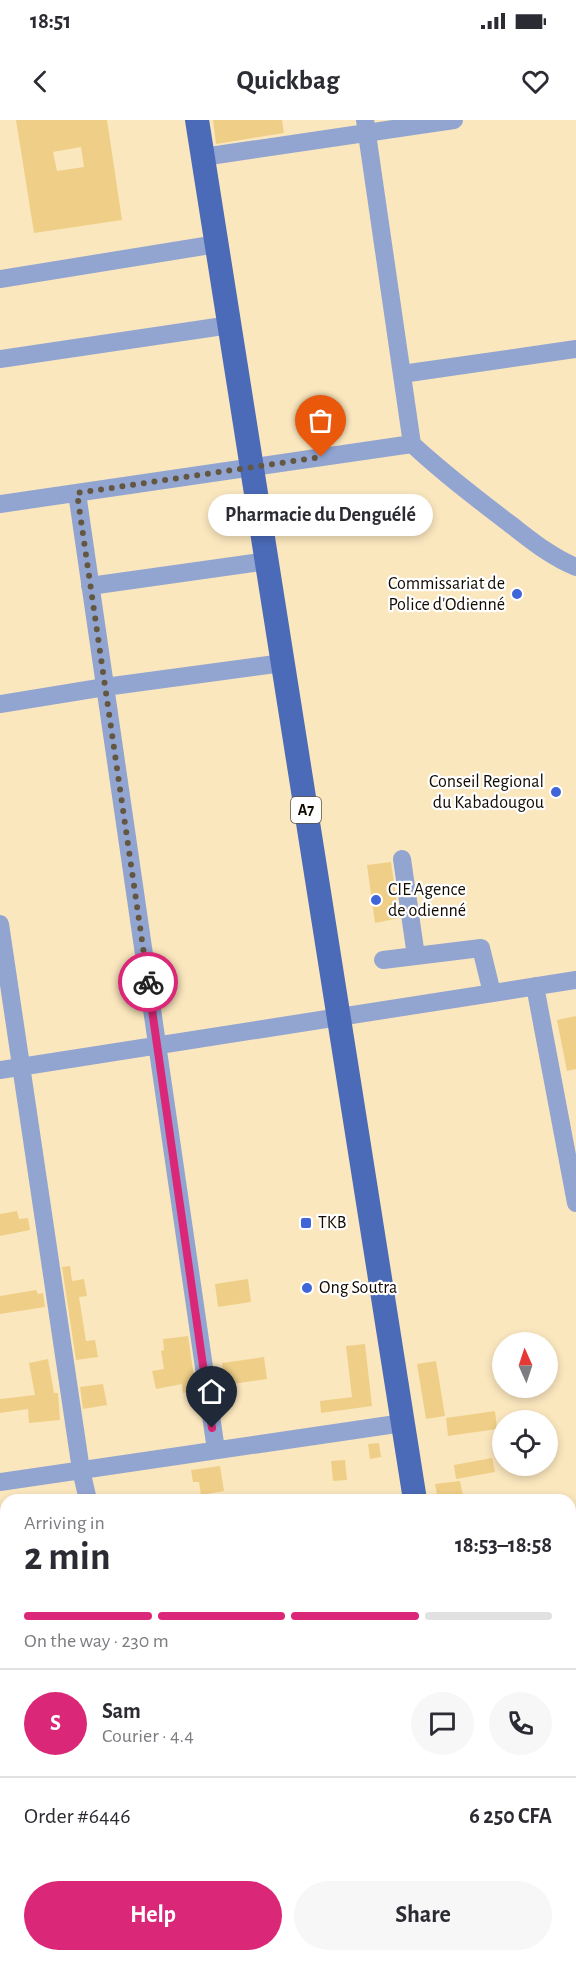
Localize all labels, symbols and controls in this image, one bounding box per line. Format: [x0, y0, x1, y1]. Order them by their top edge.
text: 18:51 [30, 10, 71, 32]
icon: back [24, 65, 57, 98]
icon: heart [519, 65, 552, 98]
text: Quickbag [237, 67, 339, 94]
pin [295, 395, 346, 457]
icon: bag [304, 404, 337, 437]
callout: Pharmacie du Denguélé [208, 493, 434, 535]
text: Pharmacie du Denguélé [225, 505, 416, 525]
place label: Commissariat de Police d'Odienné [388, 575, 505, 614]
marker: Commissariat de Police d'Odienné [510, 587, 524, 601]
place label: Conseil Regional du Kabadougou [429, 773, 544, 812]
marker: Conseil Regional du Kabadougou [549, 785, 563, 799]
road number: A7 [291, 797, 321, 823]
place label: CIE Agence de odienné [388, 881, 466, 920]
marker: CIE Agence de odienné [369, 893, 383, 907]
courier [118, 952, 178, 1012]
icon: bike [132, 966, 165, 999]
place label: TKB [318, 1214, 346, 1232]
marker: TKB [299, 1216, 313, 1230]
place label: Ong Soutra [319, 1279, 397, 1297]
marker: Ong Soutra [300, 1281, 314, 1295]
north arrow [492, 1332, 558, 1398]
map controls [492, 1332, 558, 1476]
pin [186, 1366, 237, 1428]
icon: home [195, 1375, 228, 1408]
button: locate [492, 1410, 558, 1476]
text: Arriving in [24, 1513, 105, 1533]
text: 18:53–18:58 [455, 1534, 552, 1556]
text: 2 min [24, 1538, 111, 1577]
text: On the way · 230 m [24, 1631, 169, 1651]
button: chat [411, 1692, 474, 1755]
button: phone [489, 1692, 552, 1755]
text: Sam [102, 1700, 141, 1722]
text: S [50, 1712, 61, 1734]
text: Courier · 4.4 [102, 1726, 194, 1746]
text: Order #6446 [24, 1805, 131, 1827]
text: 6 250 CFA [469, 1805, 552, 1827]
button: Help [24, 1881, 282, 1950]
button: Share [294, 1881, 552, 1950]

